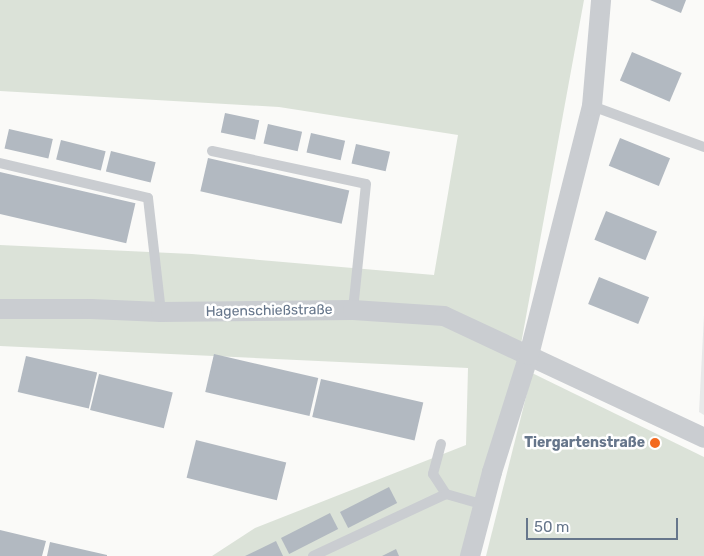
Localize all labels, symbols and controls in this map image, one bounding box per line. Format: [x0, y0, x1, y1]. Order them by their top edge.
street label: Hagenschießstraße [205, 301, 333, 321]
place label: Tiergartenstraße [524, 435, 645, 451]
marker: Tiergartenstraße [649, 437, 661, 449]
scale bar [529, 508, 682, 540]
text: 50 m [534, 518, 569, 536]

